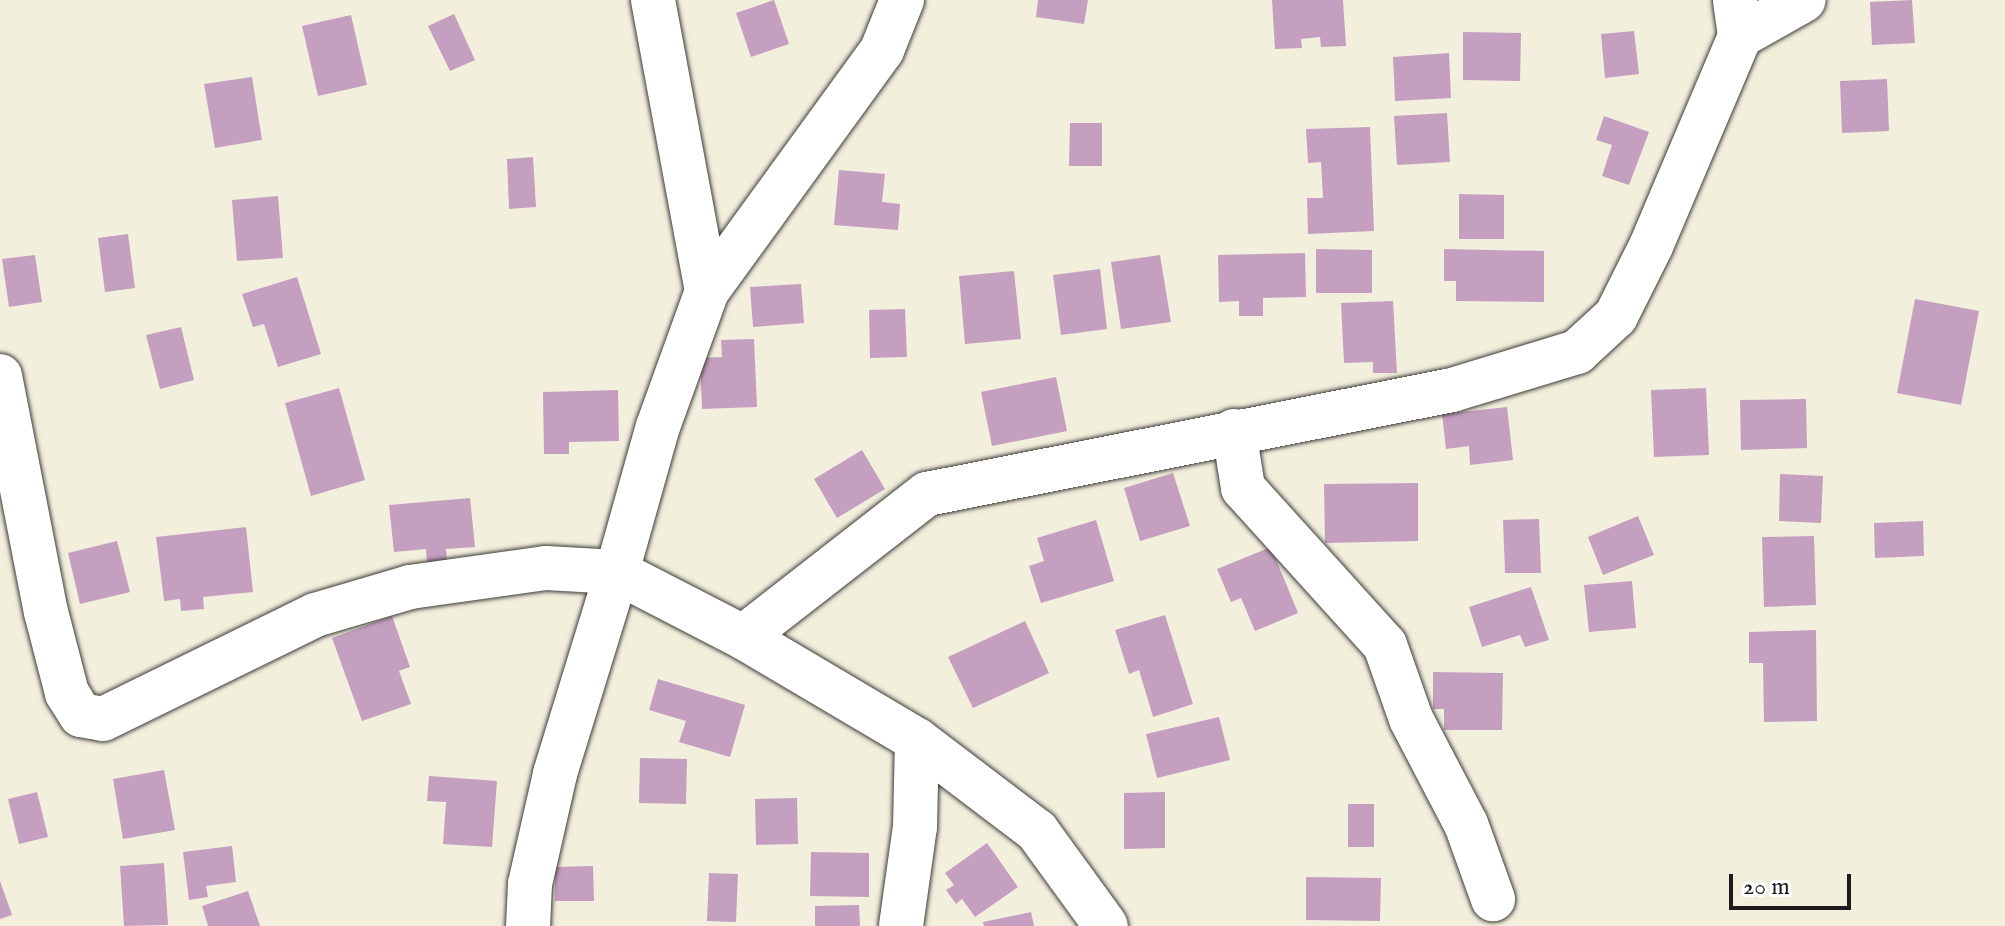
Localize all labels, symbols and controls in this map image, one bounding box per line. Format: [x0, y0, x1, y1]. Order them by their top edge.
scale bar [1733, 858, 1855, 908]
text: 20 m [1743, 872, 1790, 903]

